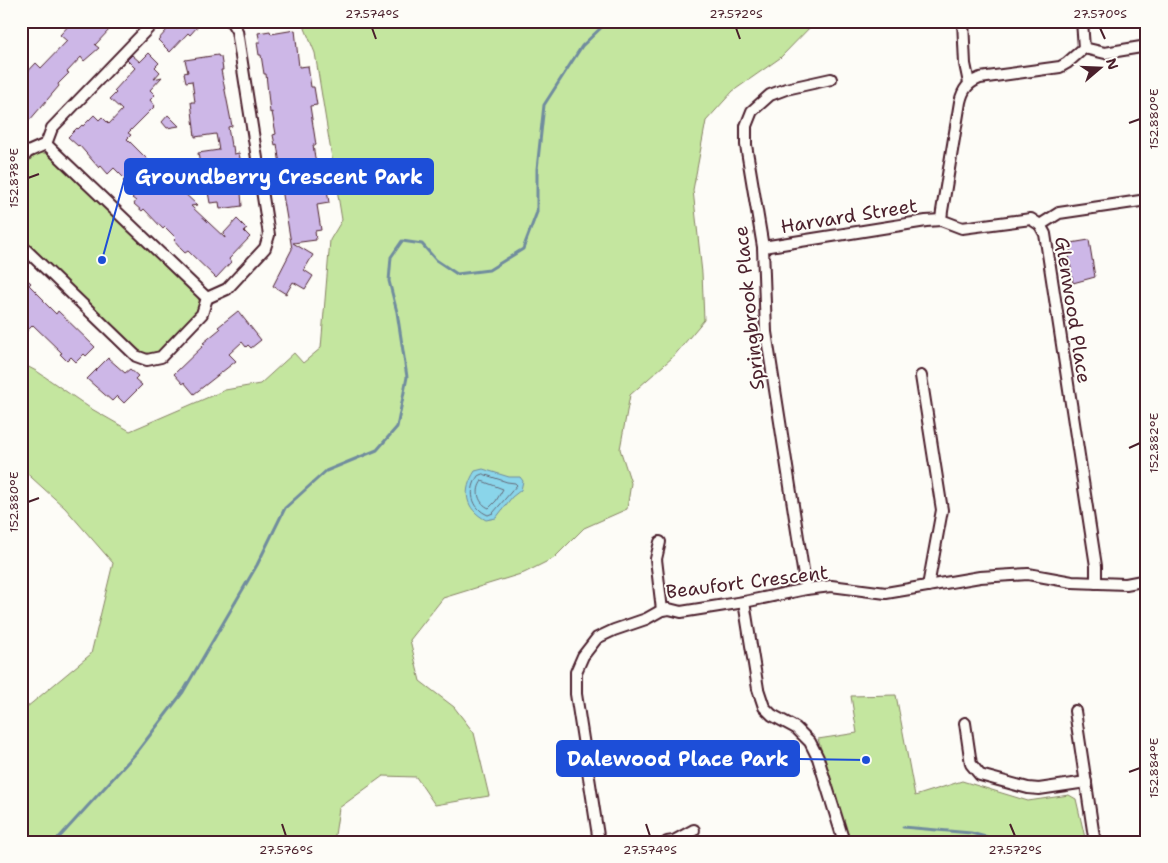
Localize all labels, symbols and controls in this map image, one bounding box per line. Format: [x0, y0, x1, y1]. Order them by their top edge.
text: 27.574°S [345, 6, 399, 22]
text: 27.572°S [709, 6, 763, 22]
text: 27.570°S [1073, 6, 1127, 22]
north arrow [1076, 42, 1126, 92]
text: N [1102, 56, 1123, 72]
text: 152.880°E [1146, 89, 1162, 149]
text: 152.878°E [6, 148, 22, 208]
callout: Groundberry Crescent Park [125, 159, 433, 194]
text: Groundberry Crescent Park [135, 164, 423, 190]
street label: Harvard Street [779, 193, 919, 239]
street label: Springbrook Place [728, 225, 770, 391]
street label: Glenwood Place [1049, 235, 1097, 385]
text: 152.882°E [1146, 413, 1162, 473]
text: 152.880°E [6, 472, 22, 532]
street label: Beaufort Crescent [665, 560, 829, 604]
text: 152.884°E [1146, 738, 1162, 798]
callout: Dalewood Place Park [557, 741, 799, 776]
text: Dalewood Place Park [567, 746, 789, 772]
text: 27.576°S [259, 842, 313, 858]
text: 27.574°S [623, 842, 677, 858]
text: 27.572°S [988, 842, 1042, 858]

